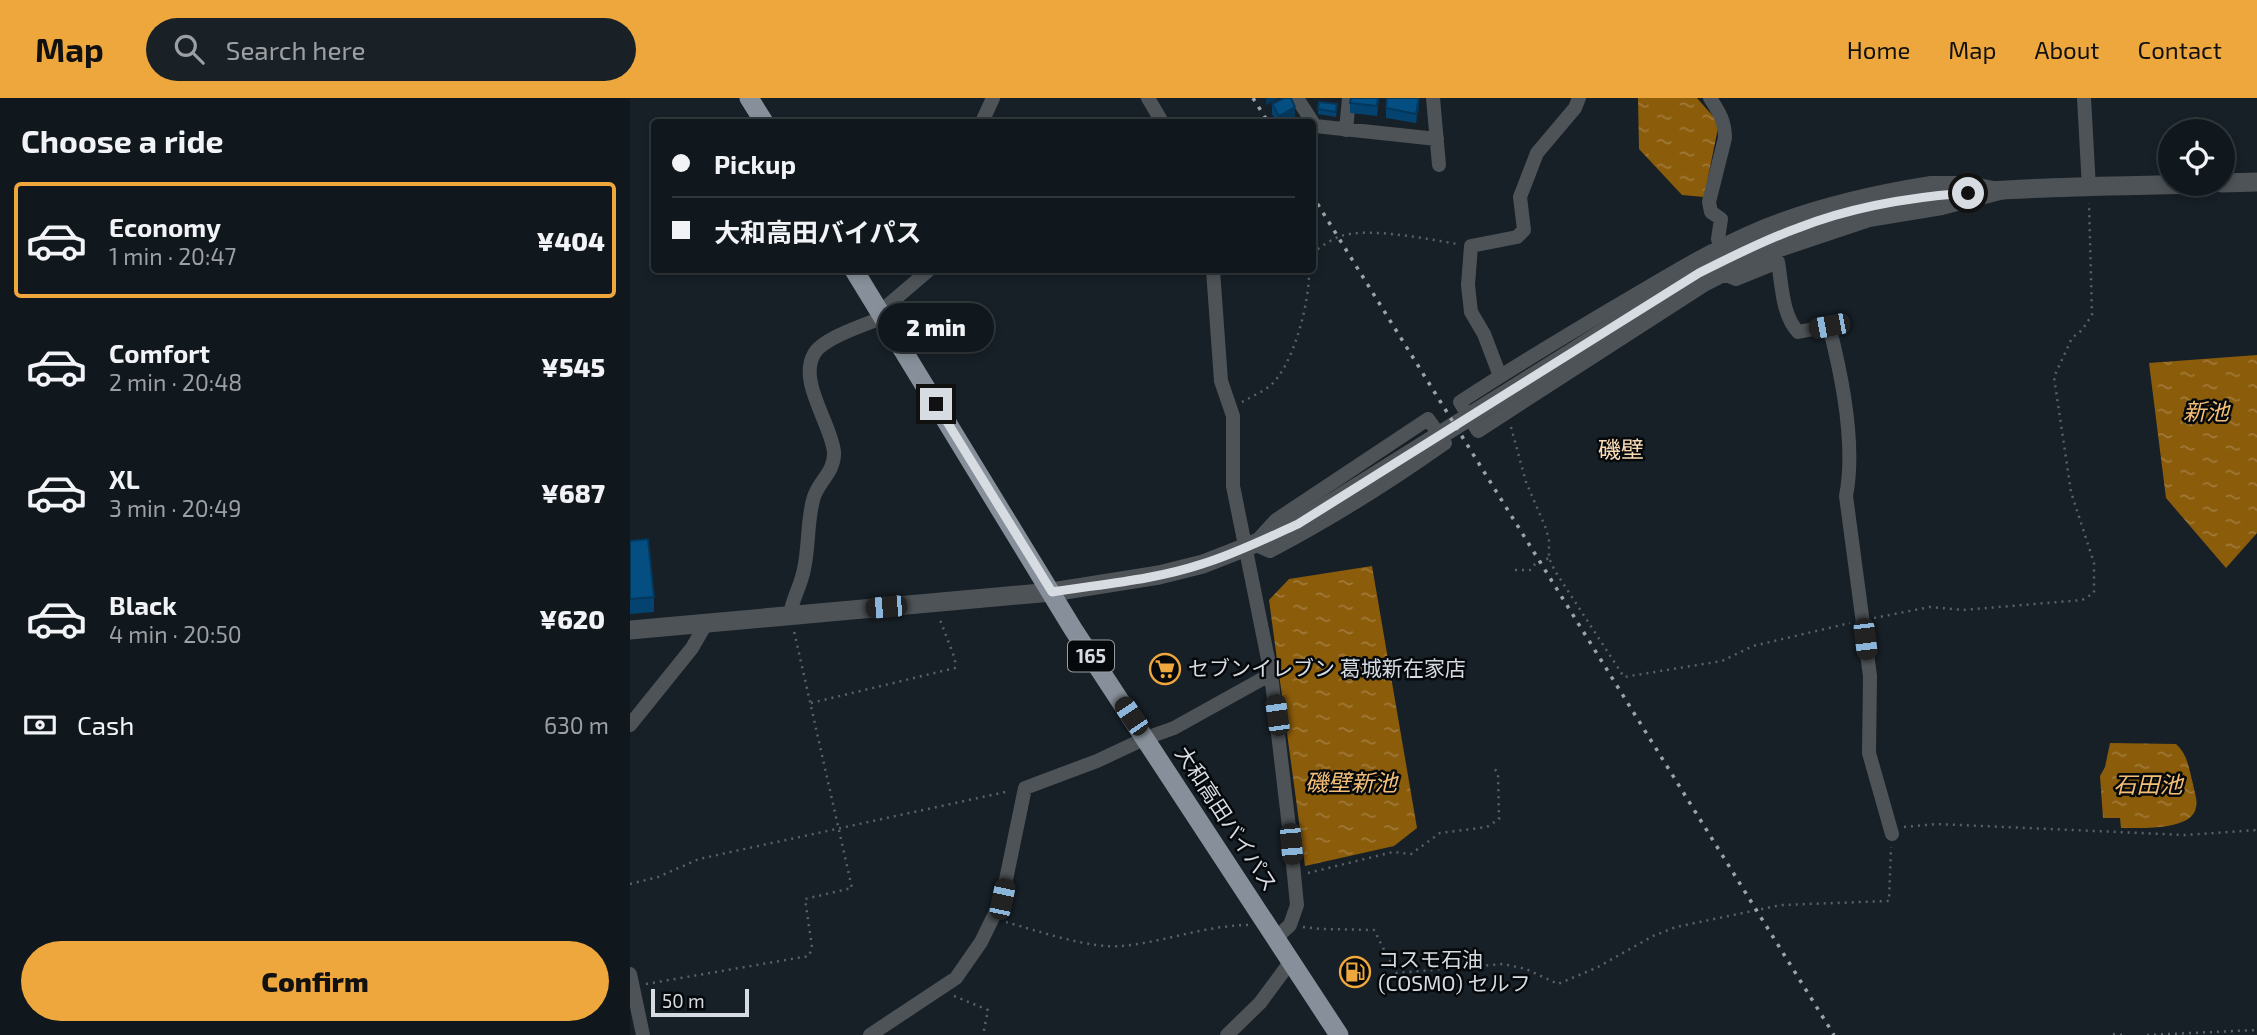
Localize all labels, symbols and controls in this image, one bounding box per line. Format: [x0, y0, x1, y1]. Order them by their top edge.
search box [146, 18, 636, 81]
text: Map [35, 29, 104, 69]
icon: search [170, 30, 208, 68]
text: Search here [226, 34, 365, 65]
text: Home [1847, 35, 1910, 64]
text: Map [1948, 35, 1996, 64]
text: About [2034, 35, 2100, 64]
text: Contact [2138, 35, 2222, 64]
map controls [2158, 119, 2235, 196]
button: locate [2158, 119, 2235, 196]
text: Choose a ride [21, 121, 224, 159]
text: Pickup [714, 148, 796, 179]
route start [1952, 177, 1984, 209]
icon: car [25, 209, 88, 272]
text: Economy [109, 211, 221, 242]
text: 大和高田バイパス [714, 216, 921, 247]
text: ¥404 [537, 225, 605, 256]
text: 1 min · 20:47 [109, 242, 236, 270]
callout: 2 min [878, 302, 994, 352]
car [1807, 312, 1852, 340]
text: 2 min [906, 313, 966, 341]
icon: car [25, 335, 88, 398]
text: Comfort [109, 337, 210, 368]
text: ¥545 [541, 351, 605, 382]
text: 2 min · 20:48 [109, 368, 242, 396]
route end [920, 388, 952, 420]
water label: 新池 [2183, 397, 2231, 425]
district label: 磯壁 [1598, 435, 1644, 463]
icon: car [25, 461, 88, 524]
text: XL [109, 463, 140, 494]
text: ¥687 [541, 477, 605, 508]
text: 3 min · 20:49 [109, 494, 241, 522]
icon: car [25, 587, 88, 650]
text: Black [109, 589, 177, 620]
car [865, 595, 908, 619]
text: ¥620 [539, 603, 605, 634]
car [1853, 617, 1878, 661]
text: 4 min · 20:50 [109, 620, 242, 648]
road number: 165 [1068, 640, 1114, 671]
supermarket icon: セブンイレブン 葛城新在家店 [1148, 652, 1182, 686]
place label: セブンイレブン 葛城新在家店 [1188, 655, 1466, 680]
car [1111, 693, 1152, 739]
car [1264, 693, 1291, 737]
icon: cash [21, 706, 59, 744]
text: Cash [77, 709, 134, 740]
text: 630 m [544, 711, 609, 739]
street label: 大和高田バイパス [1171, 741, 1283, 895]
water label: 磯壁新池 [1305, 768, 1399, 796]
water label: 石田池 [2114, 770, 2185, 798]
car [1279, 822, 1304, 866]
car [988, 876, 1017, 922]
button: Confirm [21, 941, 609, 1021]
place label: コスモ石油 (COSMO) セルフ [1378, 946, 1531, 995]
fuel station icon: コスモ石油 (COSMO) セルフ [1338, 955, 1372, 989]
scale bar [651, 986, 749, 1018]
text: 50 m [662, 989, 705, 1012]

